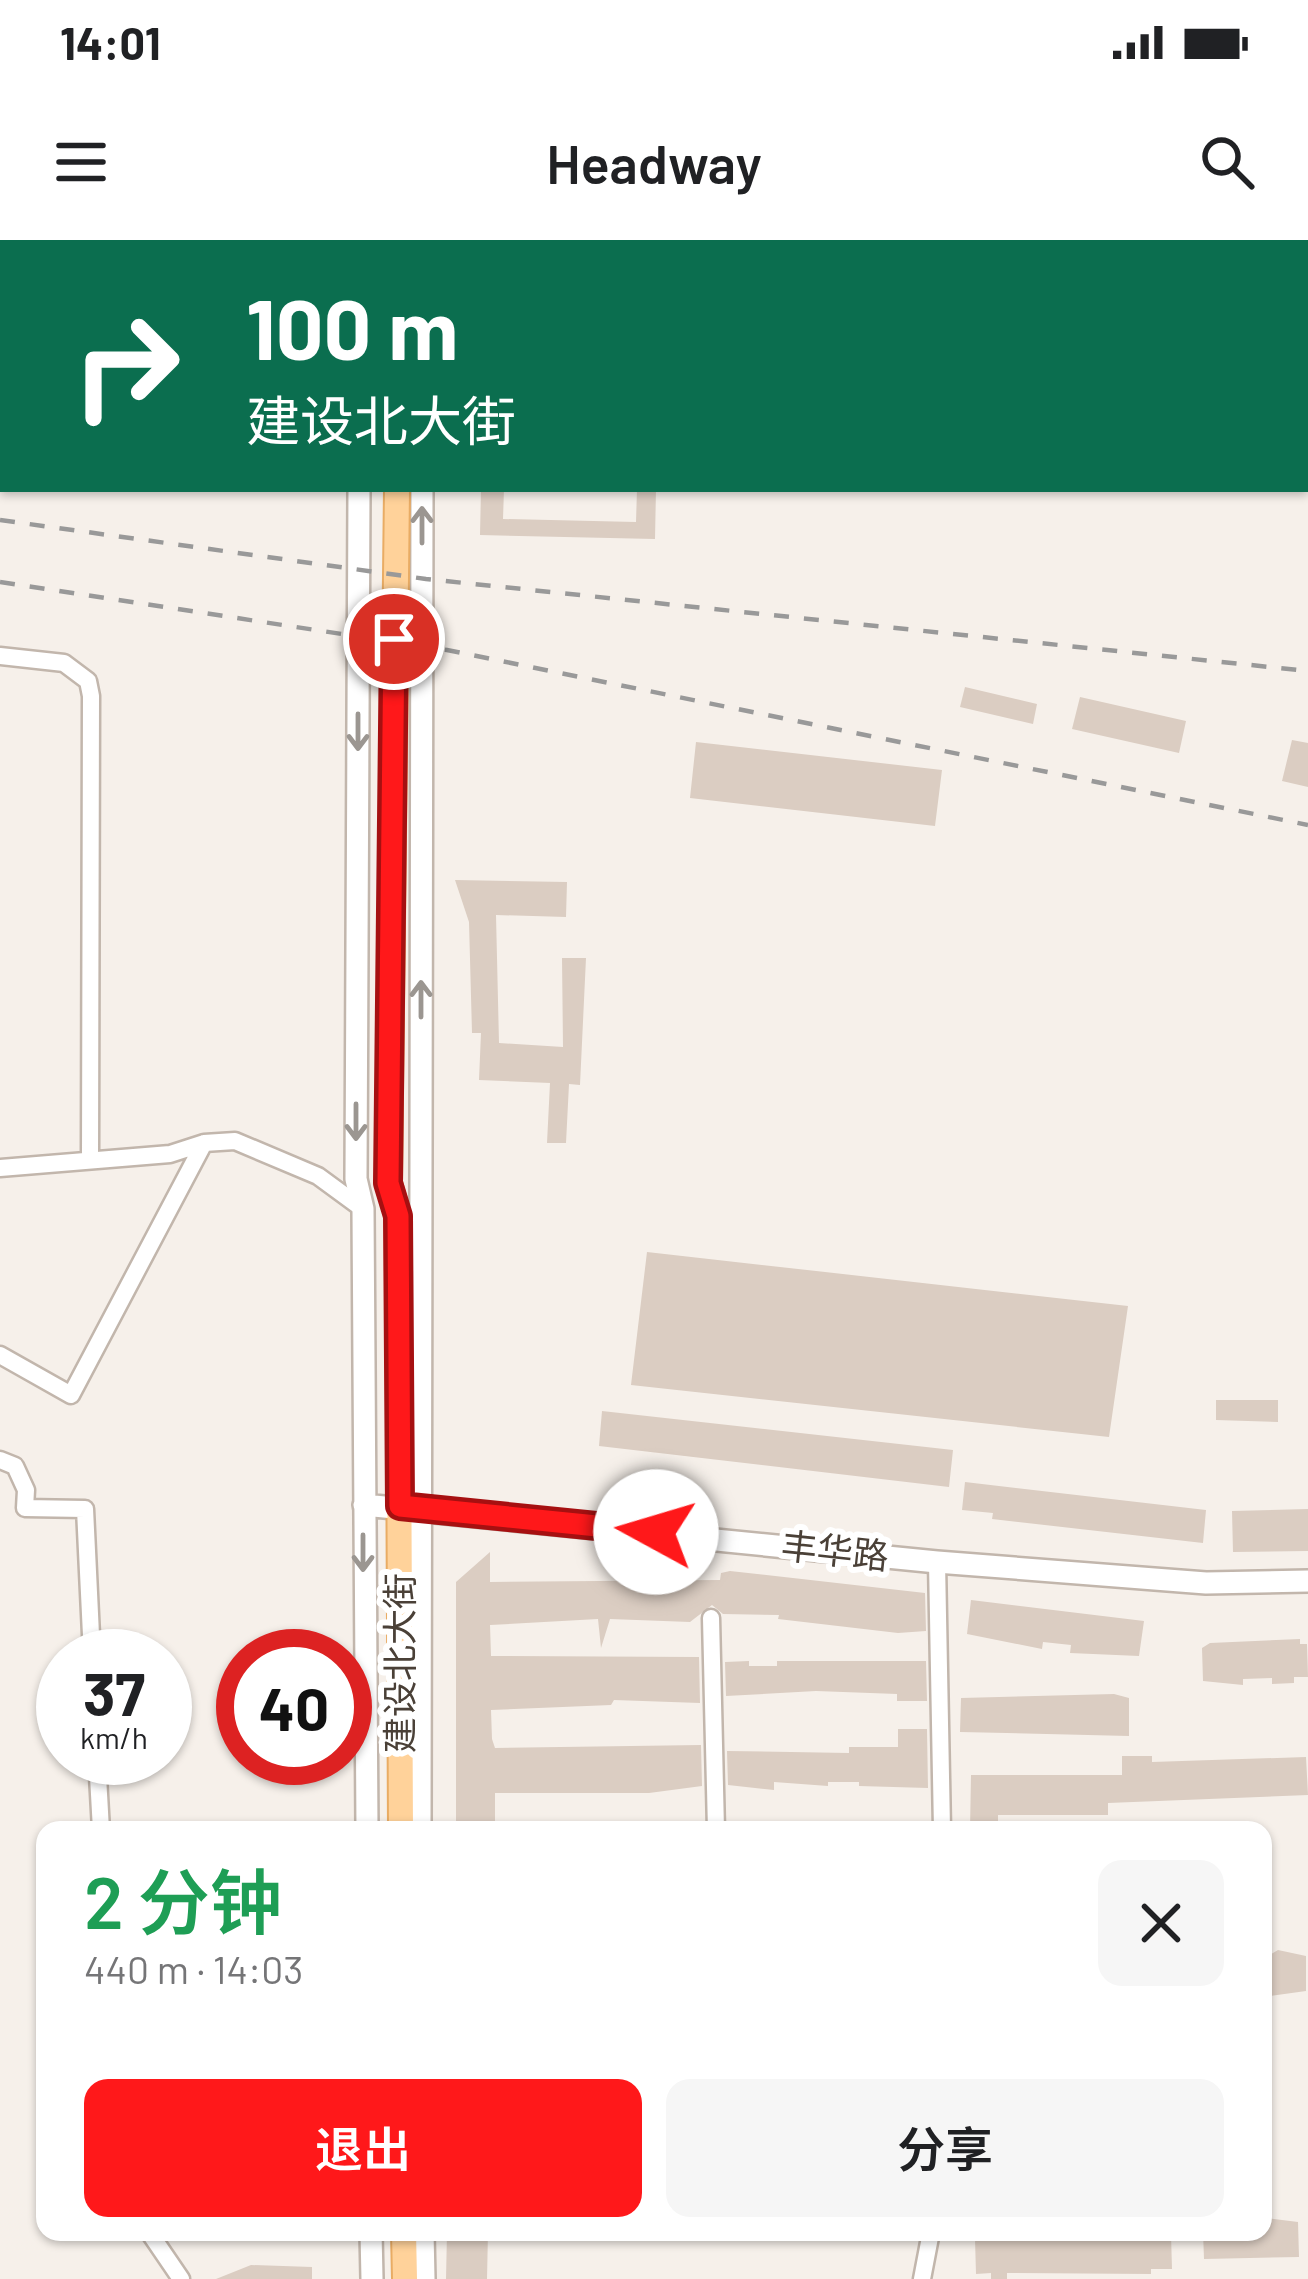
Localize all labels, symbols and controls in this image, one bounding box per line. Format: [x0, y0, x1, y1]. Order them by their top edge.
text: 14:01 [60, 15, 161, 69]
icon: menu [48, 129, 114, 195]
icon: search [1194, 129, 1260, 195]
text: Headway [546, 130, 762, 195]
text: 100 m [246, 276, 458, 377]
icon: right [48, 288, 204, 444]
text: 建设北大街 [246, 387, 516, 452]
one-way arrow [411, 506, 433, 545]
pin [343, 588, 445, 690]
icon: arrive [361, 606, 427, 672]
one-way arrow [347, 712, 369, 751]
one-way arrow [410, 980, 432, 1019]
one-way arrow [345, 1102, 367, 1141]
position arrow [593, 1469, 719, 1595]
street label: 丰华路 [779, 1522, 891, 1577]
one-way arrow [352, 1533, 374, 1572]
street label: 建设北大街 [377, 1573, 420, 1753]
speed limit sign: 40 [216, 1629, 372, 1785]
text: 37 [83, 1656, 145, 1728]
text: km/h [80, 1719, 148, 1755]
text: 2 分钟 [84, 1857, 282, 1943]
button: close [1098, 1860, 1224, 1986]
text: 440 m · 14:03 [84, 1945, 303, 1992]
button: 退出 [84, 2079, 642, 2217]
button: 分享 [666, 2079, 1224, 2217]

